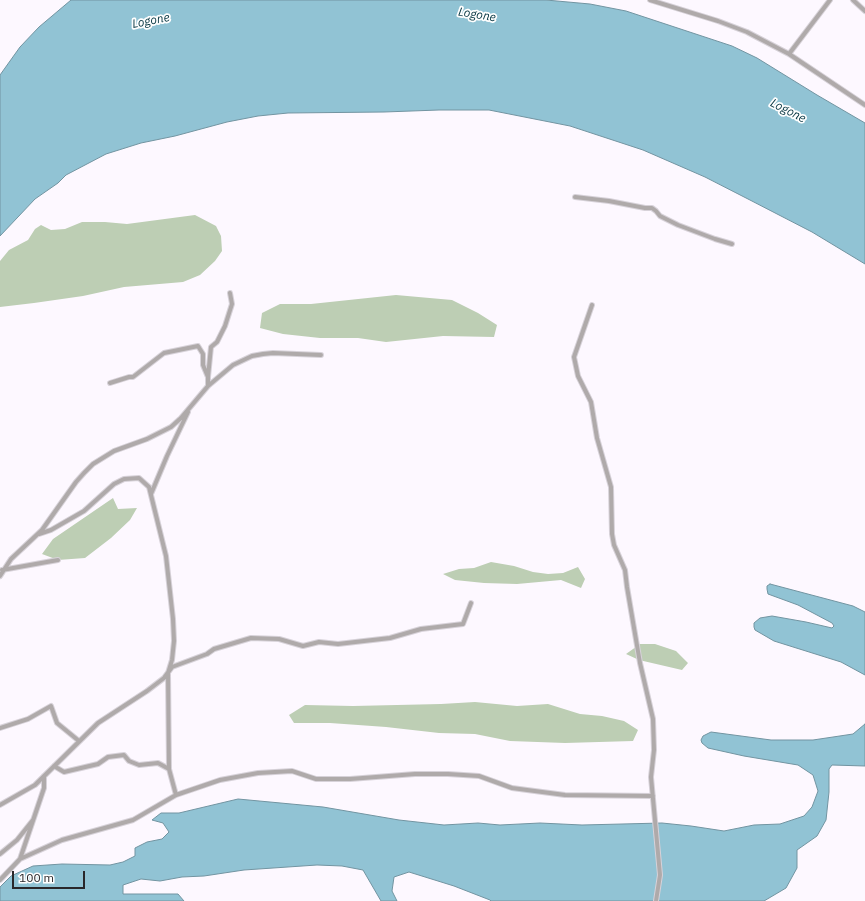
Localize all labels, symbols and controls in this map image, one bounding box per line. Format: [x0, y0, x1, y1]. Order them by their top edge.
water label: Logone [457, 5, 497, 25]
water label: Logone [131, 10, 171, 32]
water label: Logone [768, 96, 808, 126]
scale bar [14, 863, 87, 889]
text: 100 m [19, 870, 54, 885]

